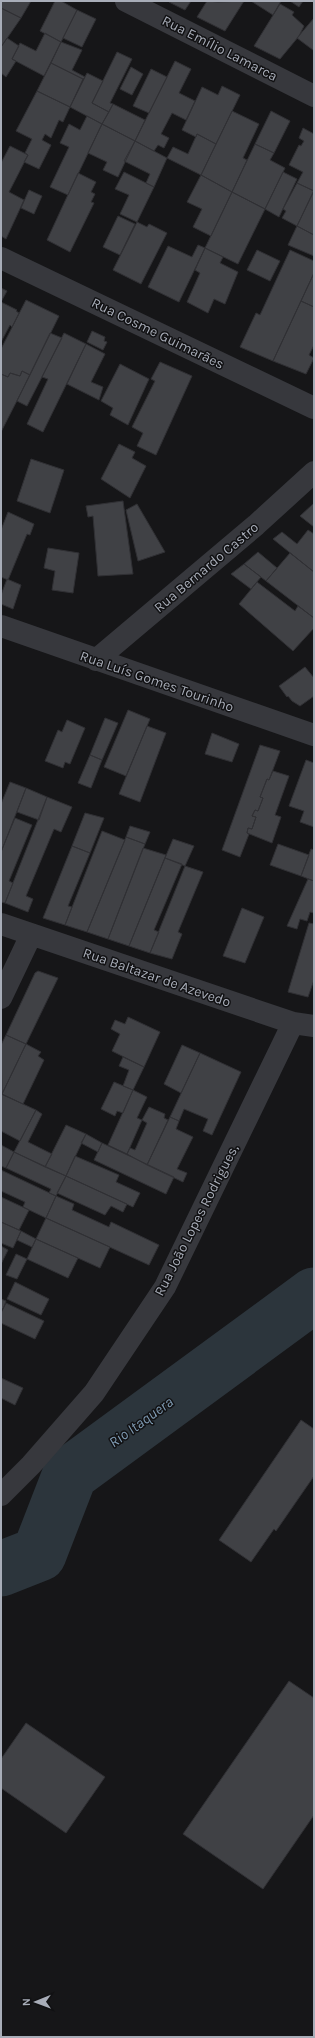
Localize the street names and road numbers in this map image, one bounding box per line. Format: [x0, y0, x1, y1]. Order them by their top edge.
street label: Rua Emílio Lamarca [159, 12, 280, 85]
street label: Rua Cosme Guimarães [89, 294, 227, 373]
street label: Rua Bernardo Castro [151, 519, 262, 616]
street label: Rua Luís Gomes Tourinho [78, 647, 236, 716]
street label: Rua Baltazar de Azevedo [81, 944, 233, 1011]
street label: Rua João Lopes Rodrigues, [151, 1141, 242, 1299]

